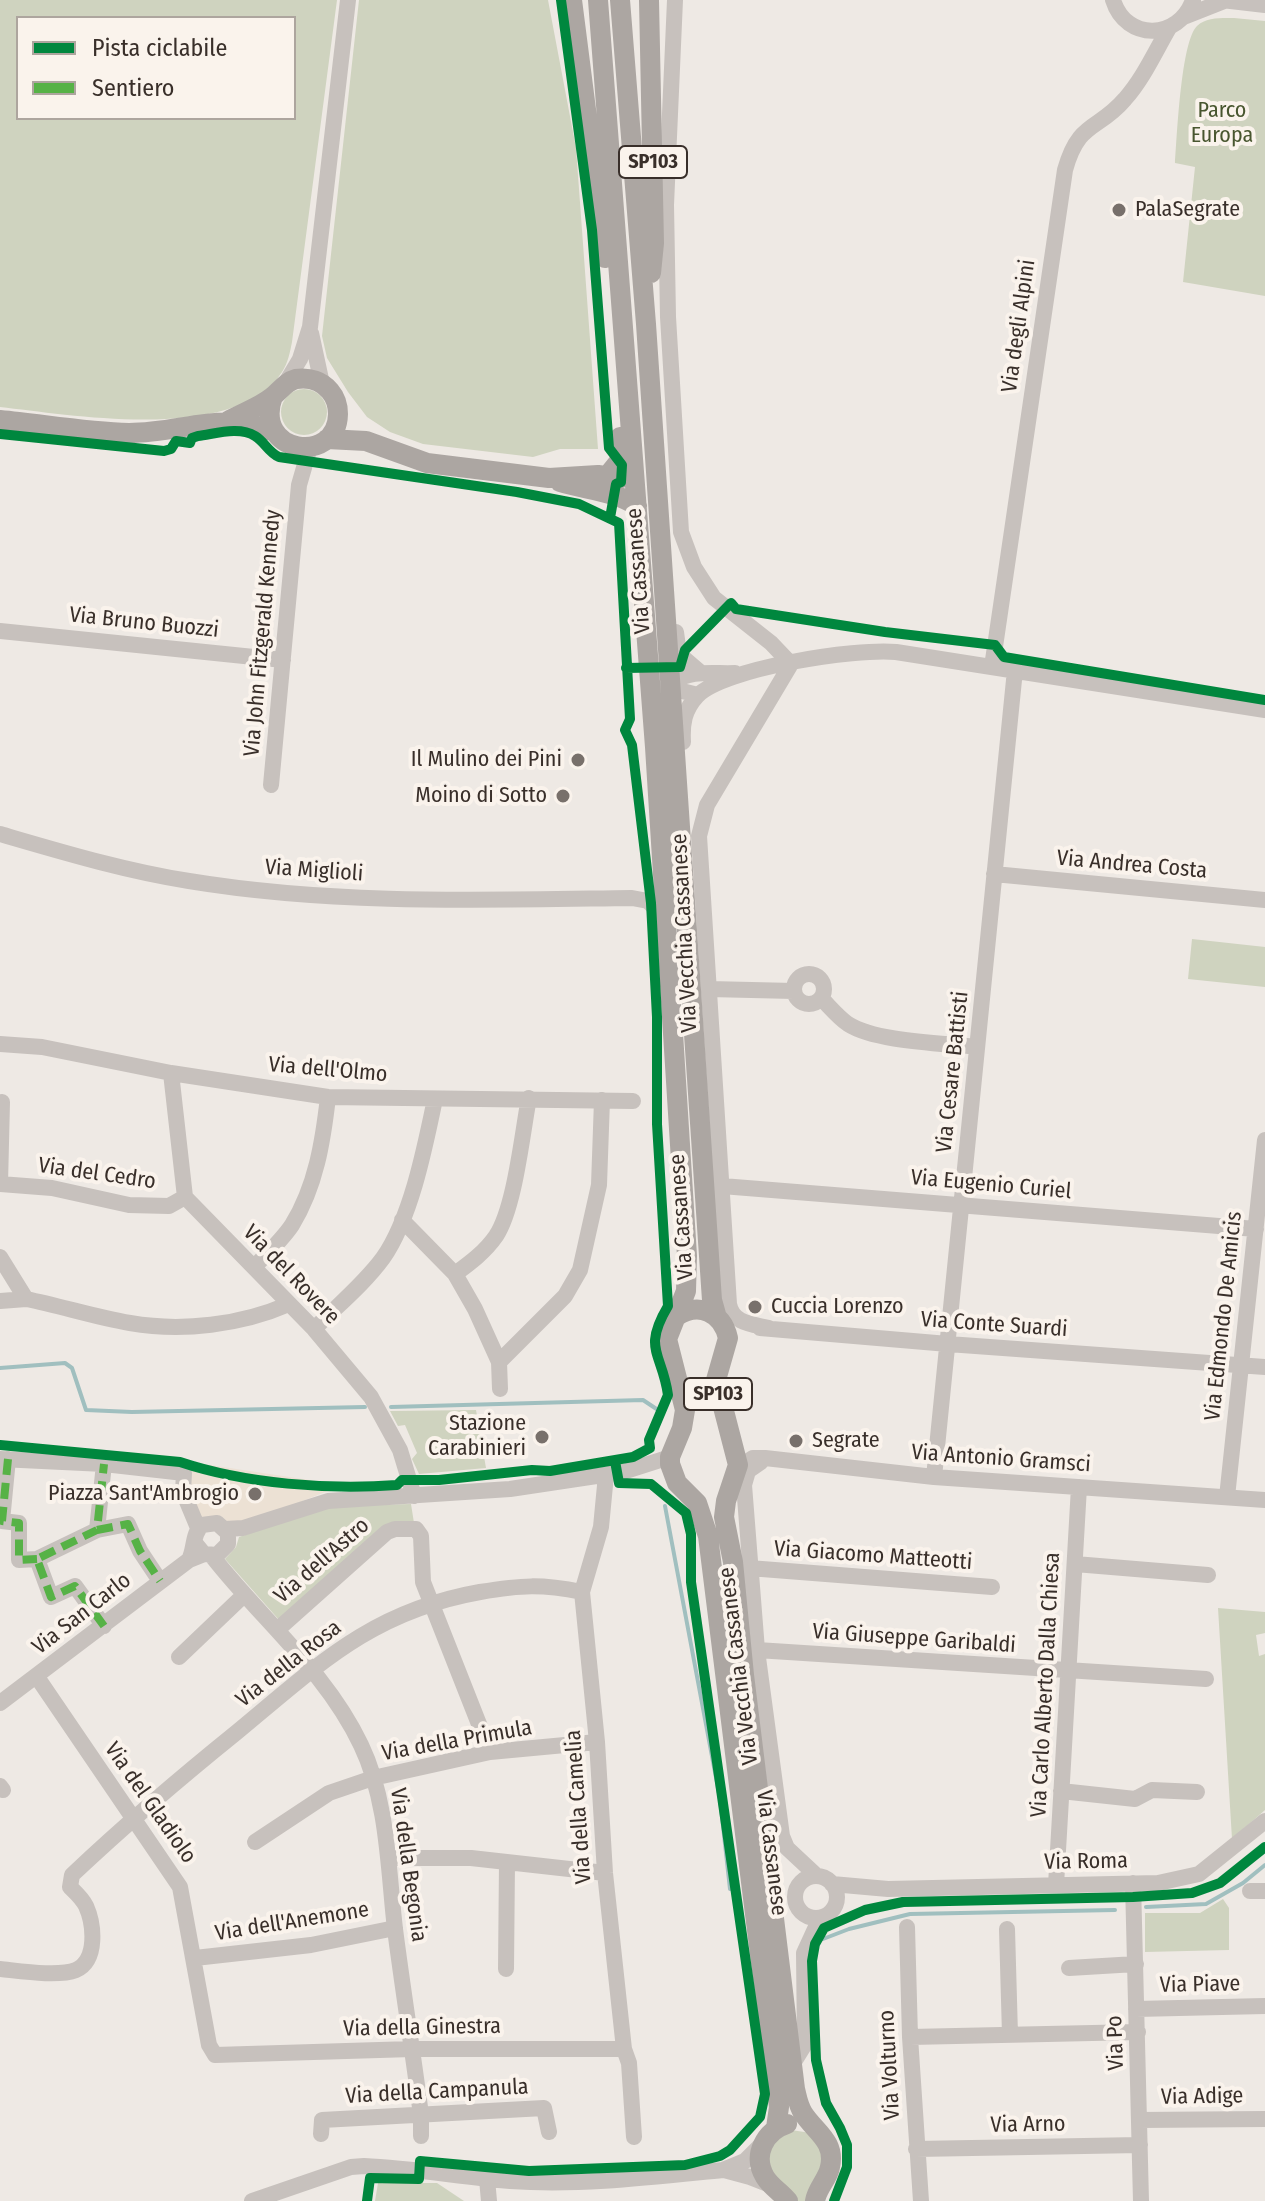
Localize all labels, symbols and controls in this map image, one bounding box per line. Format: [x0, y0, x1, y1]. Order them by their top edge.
legend [16, 16, 296, 120]
text: Pista ciclabile [92, 34, 227, 62]
text: Sentiero [92, 74, 175, 102]
park label: Parco Europa [1191, 98, 1253, 150]
road number: SP103 [619, 146, 687, 178]
place label: PalaSegrate [1135, 197, 1240, 223]
marker: PalaSegrate [1110, 201, 1128, 219]
street label: Via degli Alpini [997, 258, 1041, 394]
street label: Via Cassanese [621, 507, 657, 635]
street label: Via John Fitzgerald Kennedy [239, 508, 287, 758]
street label: Via Bruno Buozzi [68, 602, 220, 644]
place label: Il Mulino dei Pini [411, 747, 562, 773]
marker: Il Mulino dei Pini [569, 751, 587, 769]
place label: Moino di Sotto [415, 783, 547, 809]
marker: Moino di Sotto [554, 787, 572, 805]
street label: Via Vecchia Cassanese [667, 833, 703, 1033]
street label: Via Andrea Costa [1056, 845, 1208, 885]
street label: Via Miglioli [264, 854, 364, 888]
street label: Via Cesare Battisti [931, 990, 975, 1154]
street label: Via dell'Olmo [267, 1052, 389, 1088]
street label: Via del Cedro [37, 1153, 157, 1195]
street label: Via Cassanese [664, 1153, 700, 1281]
street label: Via Eugenio Curiel [910, 1165, 1072, 1205]
street label: Via Edmondo De Amicis [1200, 1210, 1248, 1422]
street label: Via del Rovere [237, 1220, 345, 1330]
place label: Cuccia Lorenzo [771, 1294, 904, 1320]
marker: Cuccia Lorenzo [746, 1298, 764, 1316]
street label: Via Conte Suardi [920, 1307, 1068, 1343]
road number: SP103 [684, 1378, 752, 1410]
place label: Stazione Carabinieri [428, 1411, 526, 1462]
marker: Stazione Carabinieri [533, 1428, 551, 1446]
place label: Segrate [812, 1428, 880, 1454]
marker: Segrate [787, 1432, 805, 1450]
street label: Via Antonio Gramsci [910, 1440, 1092, 1478]
place label: Piazza Sant'Ambrogio [48, 1481, 239, 1507]
marker: Piazza Sant'Ambrogio [246, 1485, 264, 1503]
street label: Via dell'Astro [269, 1513, 375, 1609]
street label: Via Giacomo Matteotti [773, 1536, 973, 1576]
street label: Via Carlo Alberto Dalla Chiesa [1026, 1552, 1066, 1818]
street label: Via Vecchia Cassanese [714, 1566, 764, 1766]
street label: Via San Carlo [27, 1567, 137, 1661]
street label: Via della Rosa [231, 1615, 347, 1713]
street label: Via Giuseppe Garibaldi [811, 1619, 1017, 1659]
street label: Via della Primula [380, 1715, 534, 1767]
street label: Via della Camelia [560, 1729, 598, 1885]
street label: Via del Gladiolo [99, 1737, 201, 1869]
street label: Via della Begonia [384, 1786, 432, 1944]
street label: Via Cassanese [750, 1789, 792, 1917]
street label: Via Roma [1044, 1848, 1128, 1876]
street label: Via dell'Anemone [213, 1897, 371, 1947]
street label: Via Piave [1159, 1971, 1241, 1999]
street label: Via Volturno [874, 2009, 906, 2121]
street label: Via della Ginestra [343, 2013, 501, 2043]
street label: Via Po [1102, 2015, 1130, 2071]
street label: Via della Campanula [345, 2074, 529, 2110]
street label: Via Adige [1161, 2083, 1243, 2111]
street label: Via Arno [990, 2111, 1066, 2139]

